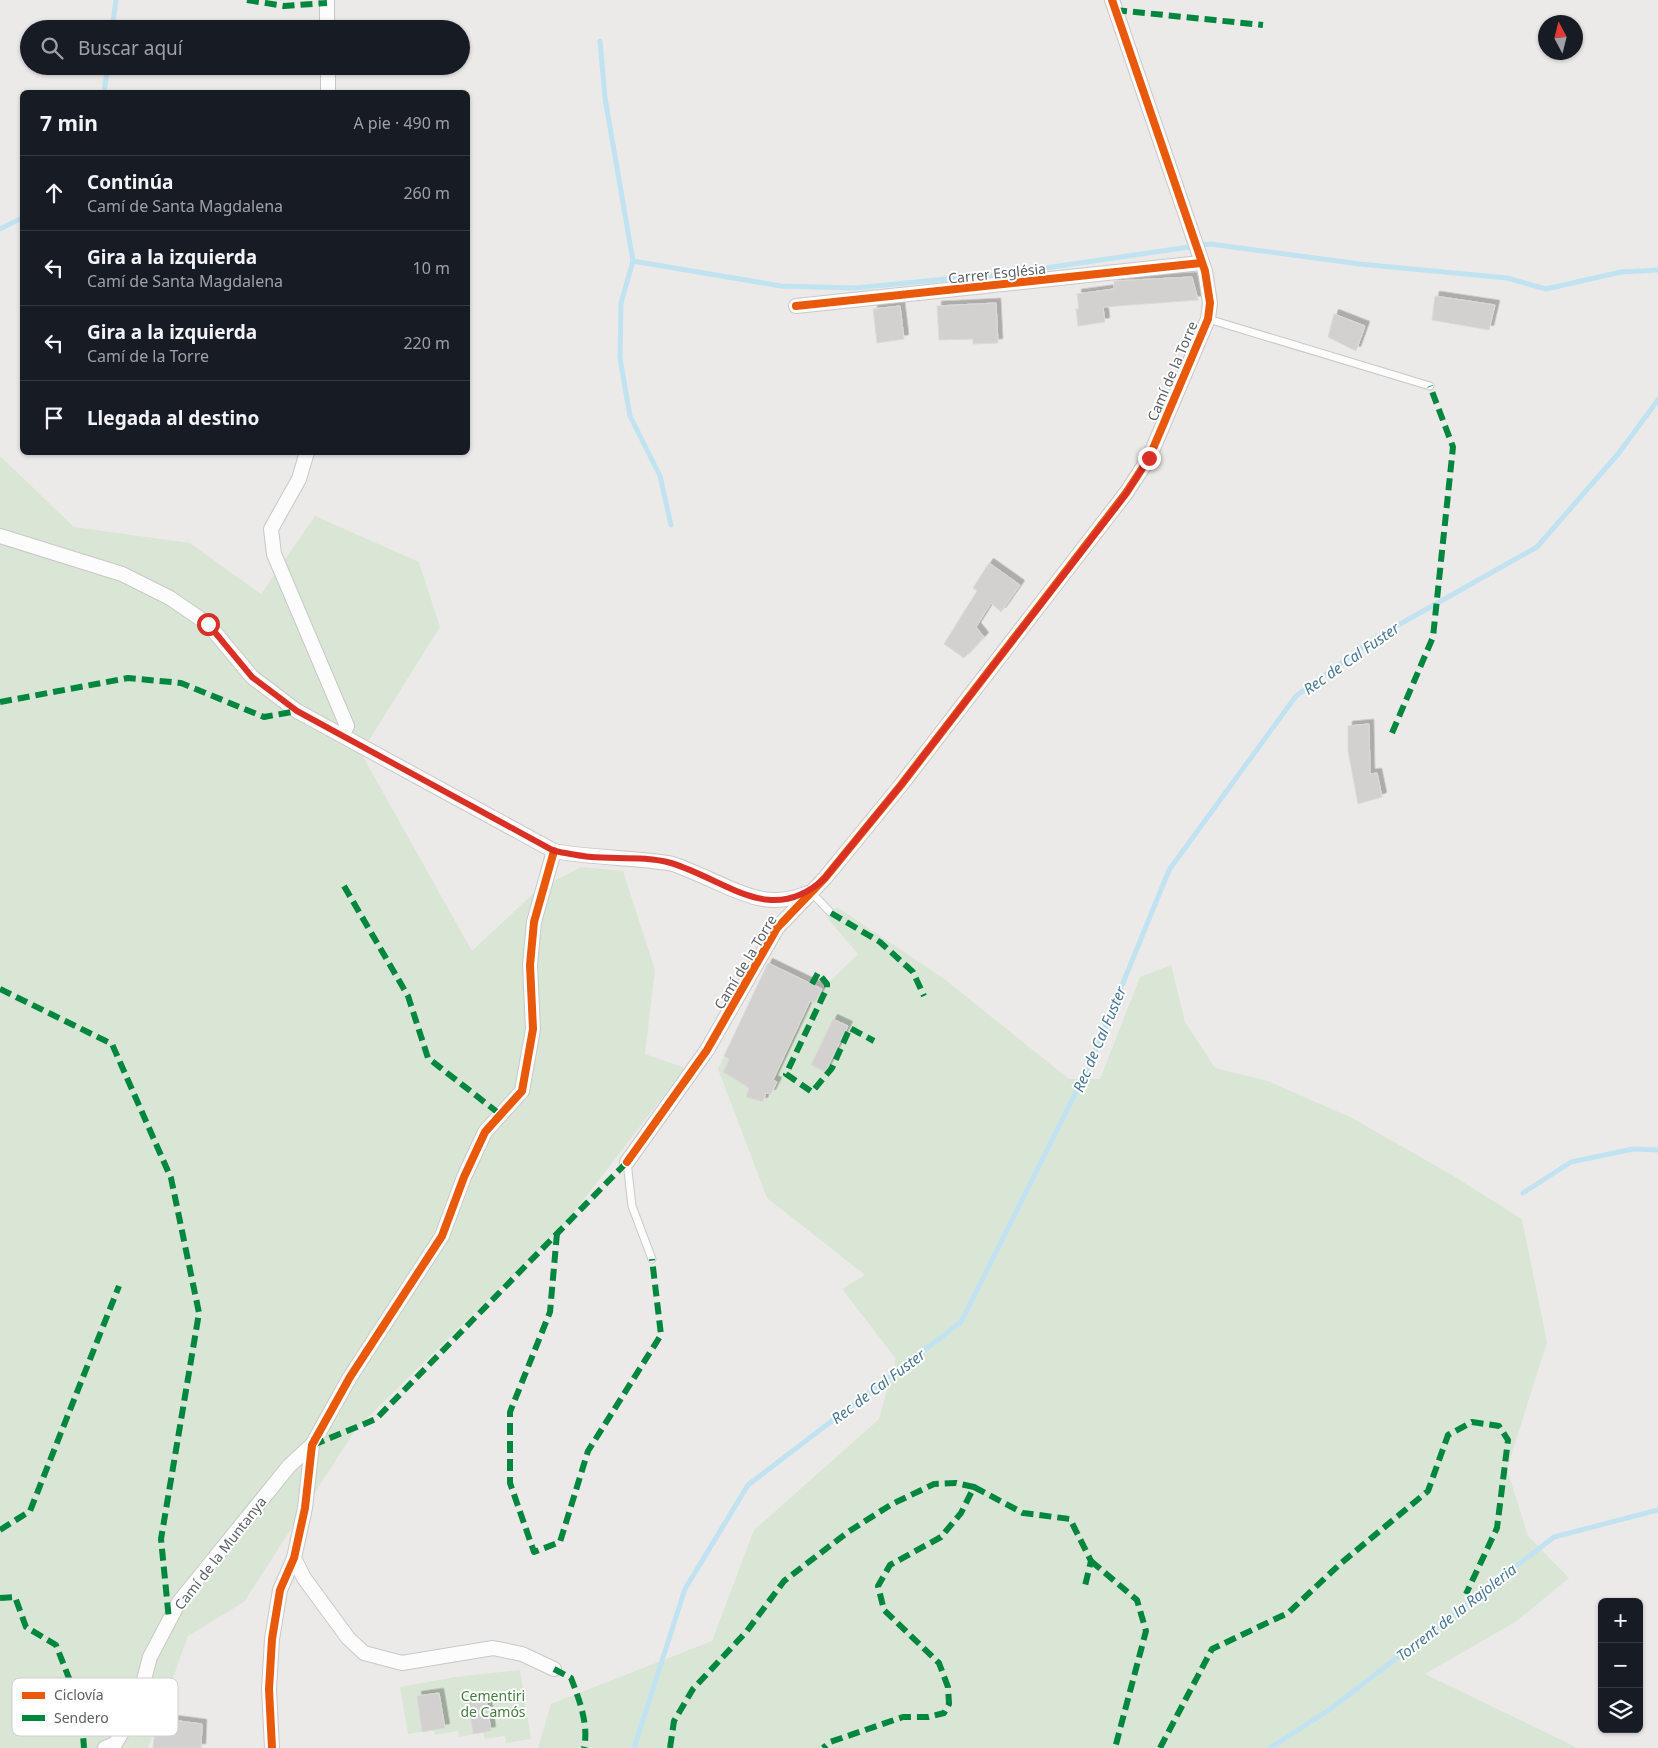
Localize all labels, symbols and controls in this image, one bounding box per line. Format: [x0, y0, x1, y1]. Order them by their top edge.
north arrow [1538, 15, 1583, 60]
search box [20, 20, 470, 75]
icon: search [38, 34, 66, 62]
text: Buscar aquí [78, 35, 183, 61]
text: 7 min [40, 109, 98, 137]
text: A pie · 490 m [353, 112, 450, 134]
text: Continúa [87, 169, 173, 195]
icon: ahead [40, 179, 68, 207]
text: 260 m [403, 182, 450, 204]
text: Camí de Santa Magdalena [87, 195, 283, 217]
text: Gira a la izquierda [87, 244, 257, 270]
icon: left [40, 254, 68, 282]
text: 10 m [413, 257, 450, 279]
street label: Carrer Església [947, 258, 1047, 288]
text: Camí de Santa Magdalena [87, 270, 283, 292]
street label: Camí de la Torre [1142, 318, 1202, 424]
text: Gira a la izquierda [87, 319, 257, 345]
icon: left [40, 329, 68, 357]
text: 220 m [403, 332, 450, 354]
text: Camí de la Torre [87, 345, 209, 367]
icon: arrive [40, 404, 68, 432]
text: Llegada al destino [87, 405, 259, 431]
route end [1138, 447, 1161, 470]
route start [197, 613, 220, 636]
water label: Rec de Cal Fuster [1299, 617, 1404, 699]
street label: Camí de la Torre [709, 911, 781, 1013]
water label: Rec de Cal Fuster [1068, 982, 1131, 1095]
water label: Rec de Cal Fuster [827, 1343, 930, 1428]
street label: Camí de la Muntanya [170, 1492, 270, 1614]
water label: Torrent de la Rajoleria [1392, 1559, 1520, 1665]
map controls [1598, 1598, 1643, 1733]
button: + [1598, 1598, 1643, 1643]
button: − [1598, 1643, 1643, 1688]
legend [12, 1678, 178, 1736]
text: Ciclovía [54, 1685, 104, 1704]
park label: Cementiri de Camós [460, 1686, 526, 1721]
button: layers [1598, 1688, 1643, 1733]
text: Sendero [54, 1708, 109, 1727]

